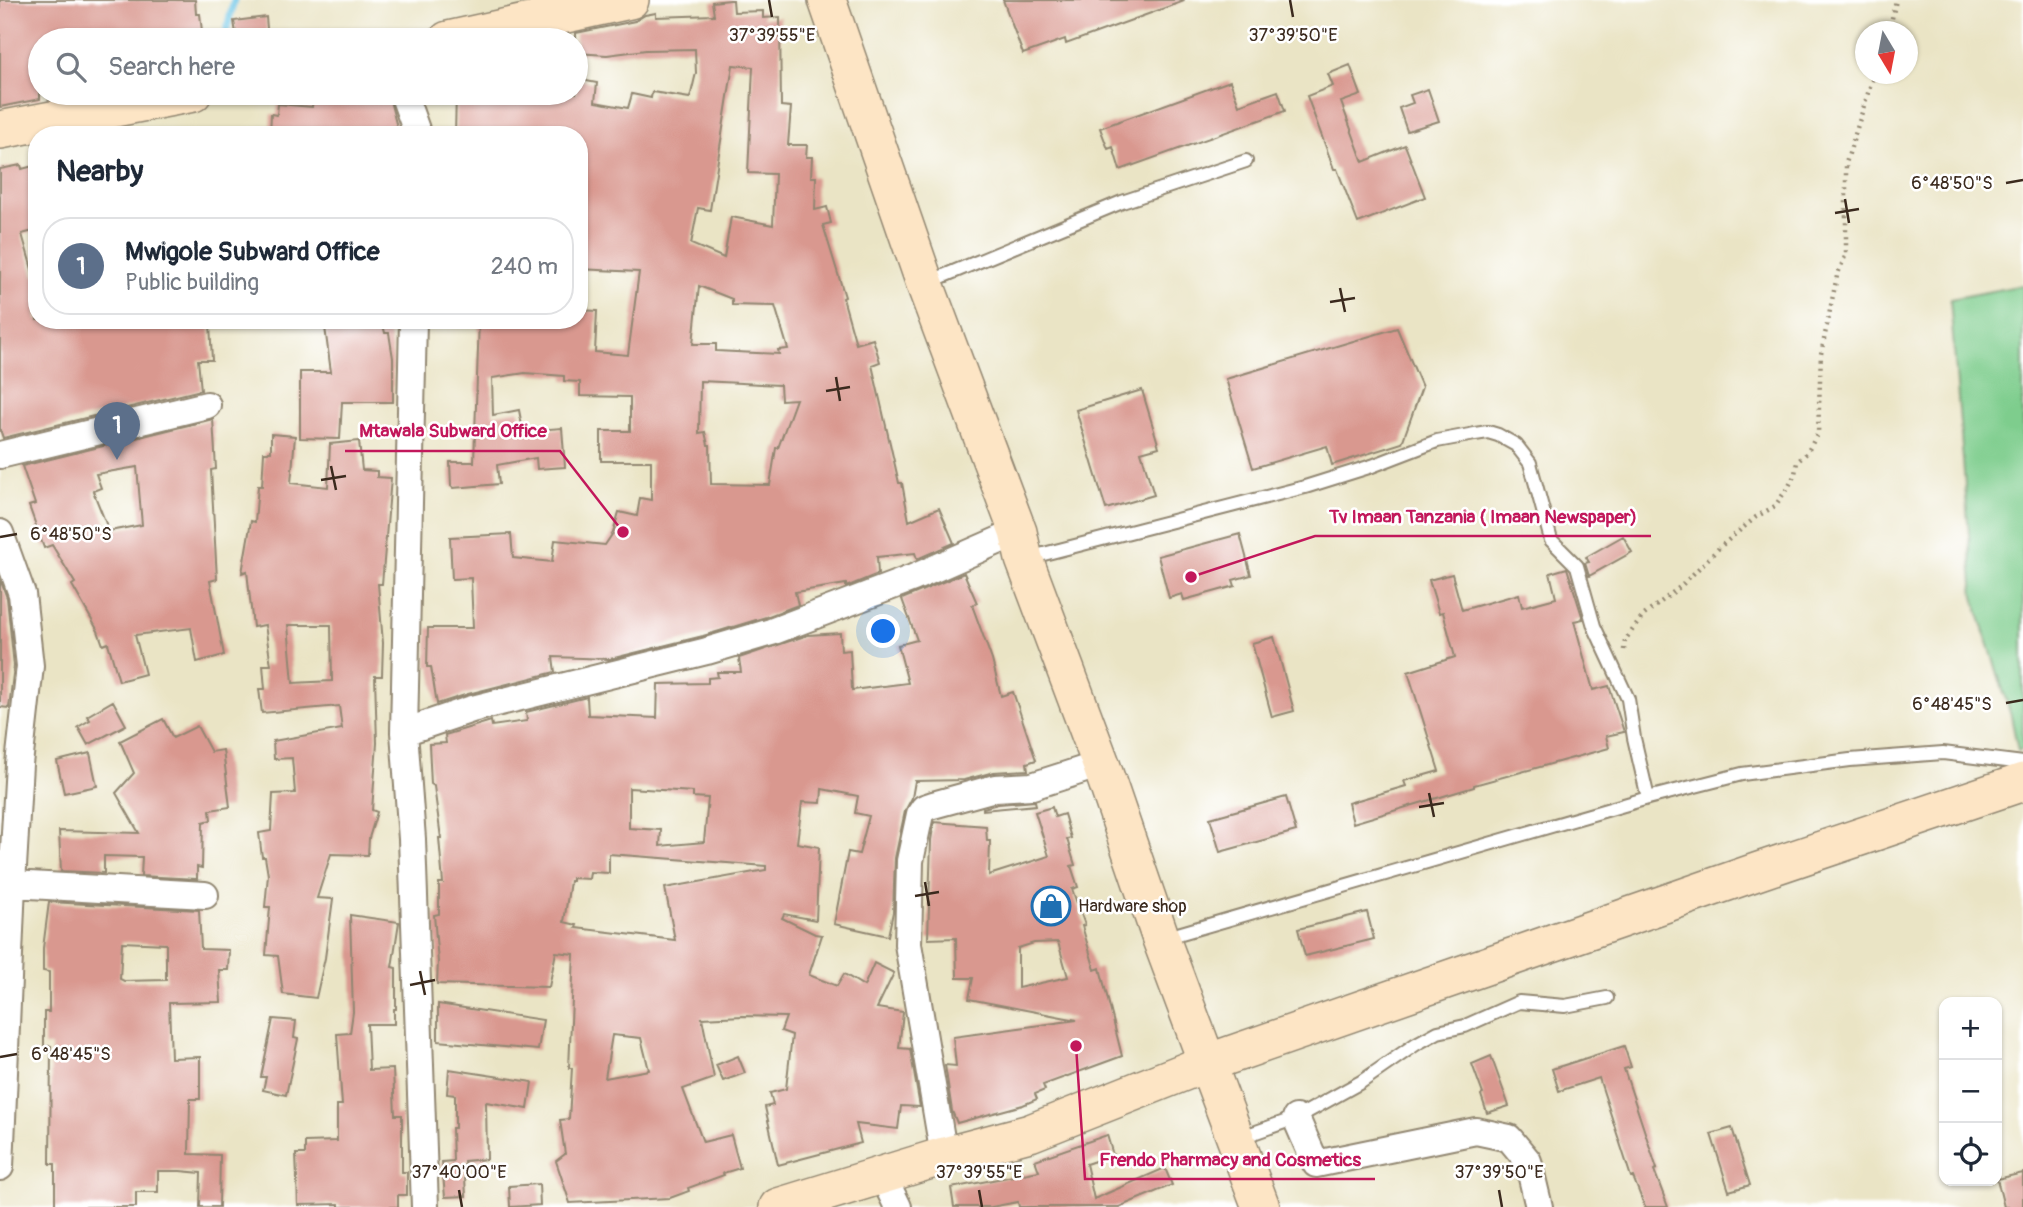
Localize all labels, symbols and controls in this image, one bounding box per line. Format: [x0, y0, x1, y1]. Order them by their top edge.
north arrow [1855, 21, 1918, 84]
text: 37°39'55"E [729, 24, 815, 47]
text: 37°39'50"E [1248, 24, 1338, 47]
search box [28, 28, 588, 105]
icon: search [52, 48, 90, 86]
text: Search here [108, 51, 235, 83]
text: Nearby [56, 153, 143, 190]
text: 6°48'50"S [1911, 172, 1993, 195]
text: Mwigole Subward Office [125, 236, 380, 268]
text: 1 [77, 252, 86, 281]
text: 240 m [491, 252, 558, 281]
text: Public building [125, 268, 259, 297]
pin: 1 [94, 402, 140, 460]
callout: Mtawala Subward Office [345, 411, 560, 451]
text: Mtawala Subward Office [359, 419, 547, 443]
callout: Tv Imaan Tanzania ( Imaan Newspaper) [1315, 496, 1651, 536]
text: Tv Imaan Tanzania ( Imaan Newspaper) [1328, 505, 1637, 529]
text: 6°48'50"S [30, 523, 112, 546]
your location [866, 614, 900, 648]
text: 6°48'45"S [1912, 693, 1992, 716]
shop icon: Hardware shop [1030, 885, 1072, 927]
place label: Hardware shop [1078, 895, 1187, 918]
map controls [1939, 997, 2002, 1186]
button: + [1939, 997, 2002, 1060]
text: 6°48'45"S [31, 1043, 111, 1066]
button: − [1939, 1060, 2002, 1123]
button: locate [1939, 1123, 2002, 1186]
callout: Frendo Pharmacy and Cosmetics [1085, 1139, 1375, 1179]
text: Frendo Pharmacy and Cosmetics [1099, 1148, 1361, 1172]
text: 37°40'00"E [411, 1161, 507, 1184]
text: 37°39'55"E [936, 1161, 1022, 1184]
text: 37°39'50"E [1454, 1161, 1544, 1184]

